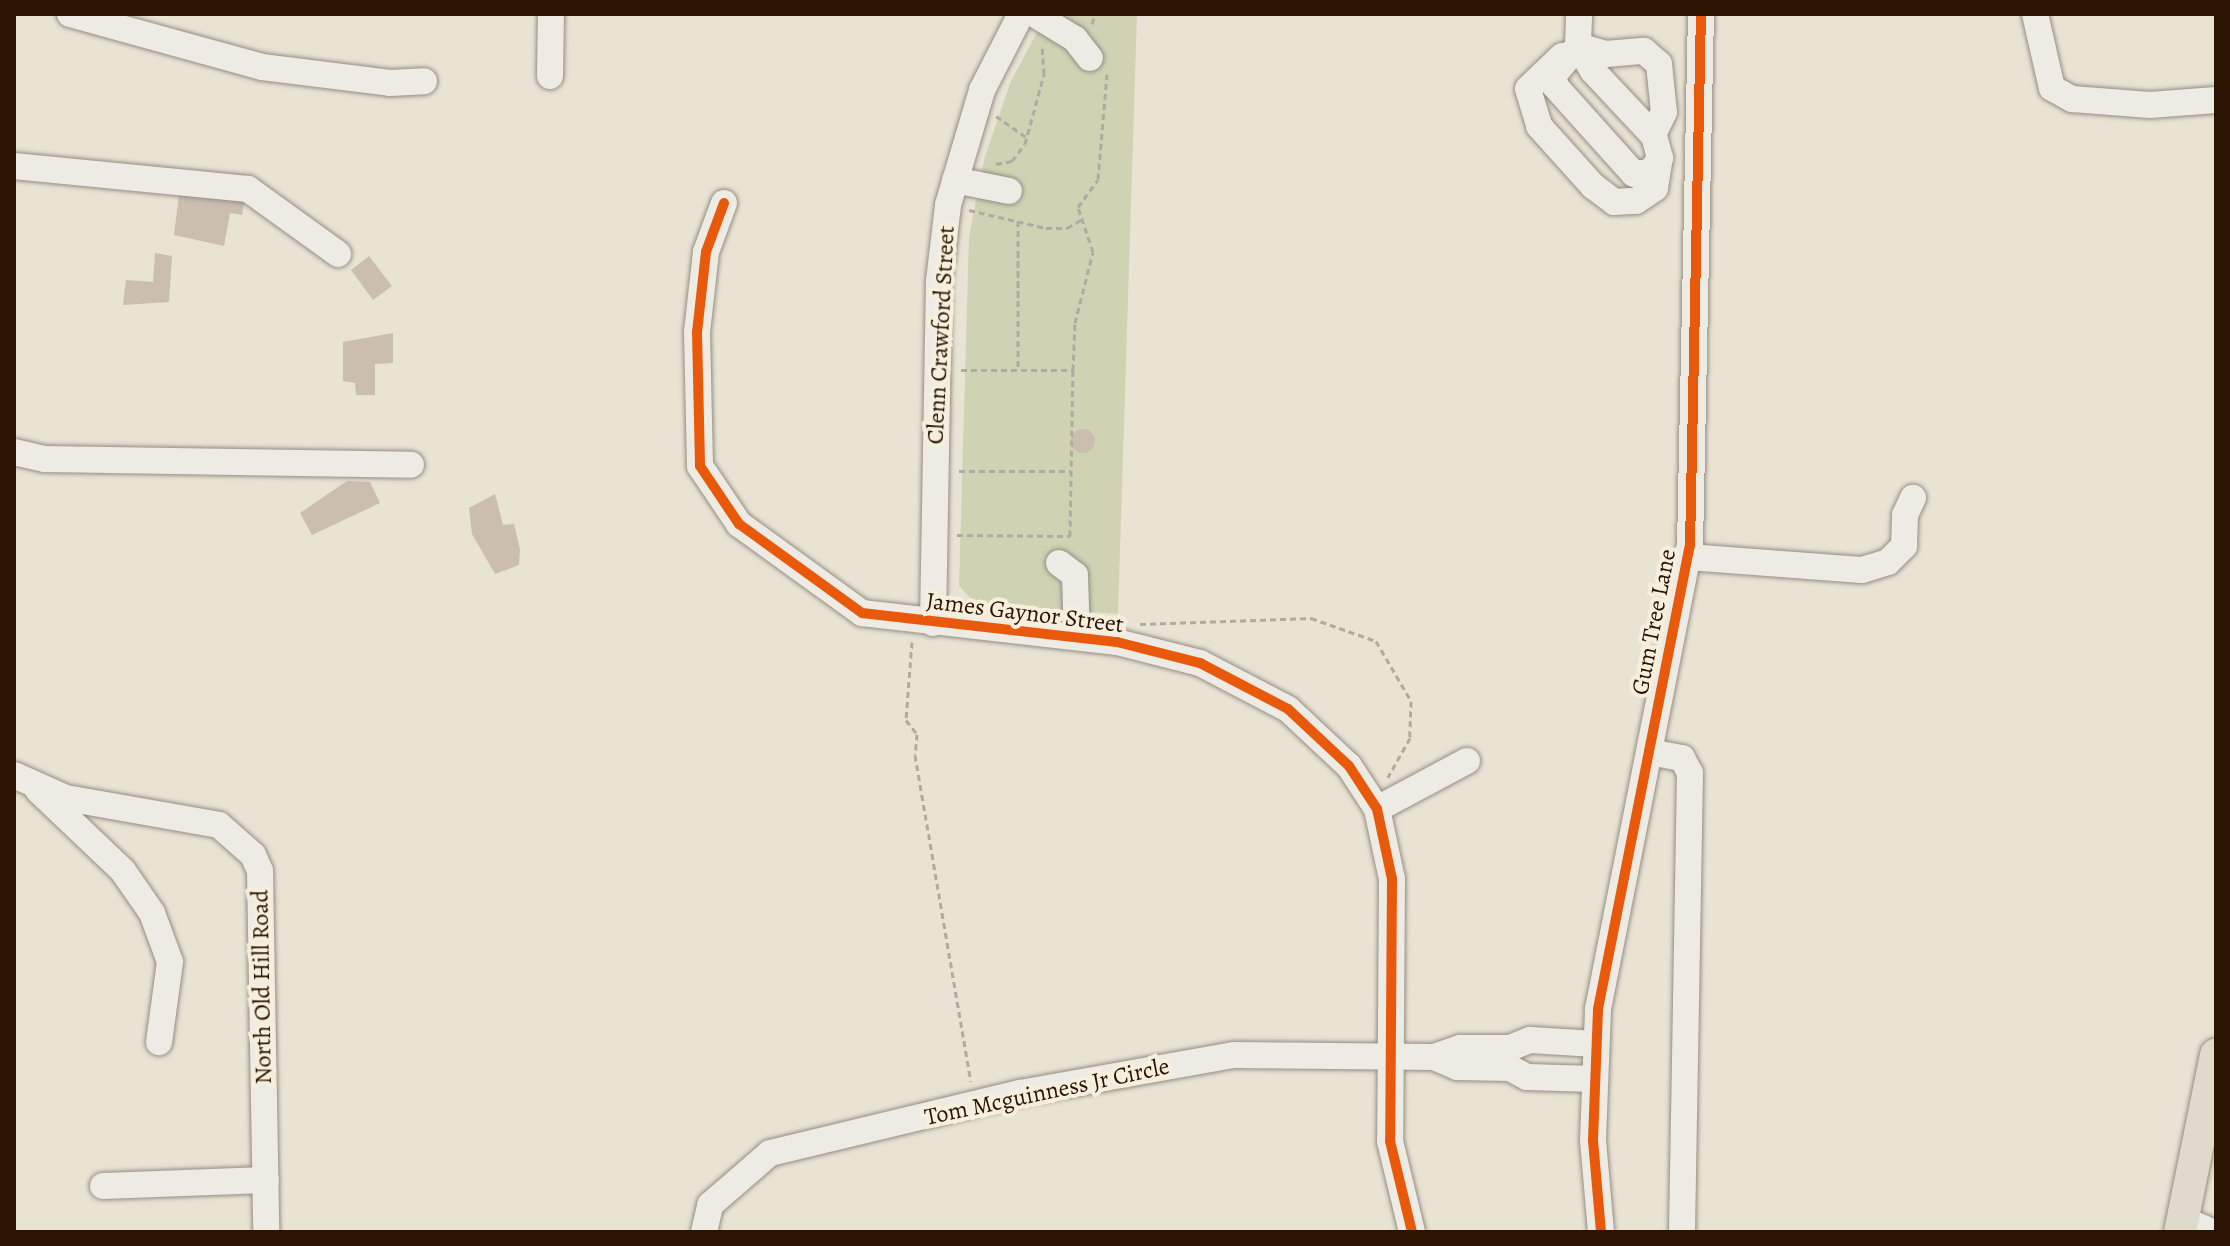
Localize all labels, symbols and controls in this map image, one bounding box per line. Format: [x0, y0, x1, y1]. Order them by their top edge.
street label: Clenn Crawford Street [921, 225, 961, 445]
street label: Gum Tree Lane [1626, 547, 1682, 697]
street label: James Gaynor Street [925, 587, 1125, 639]
street label: North Old Hill Road [246, 889, 278, 1085]
street label: Tom Mcguinness Jr Circle [922, 1052, 1172, 1132]

